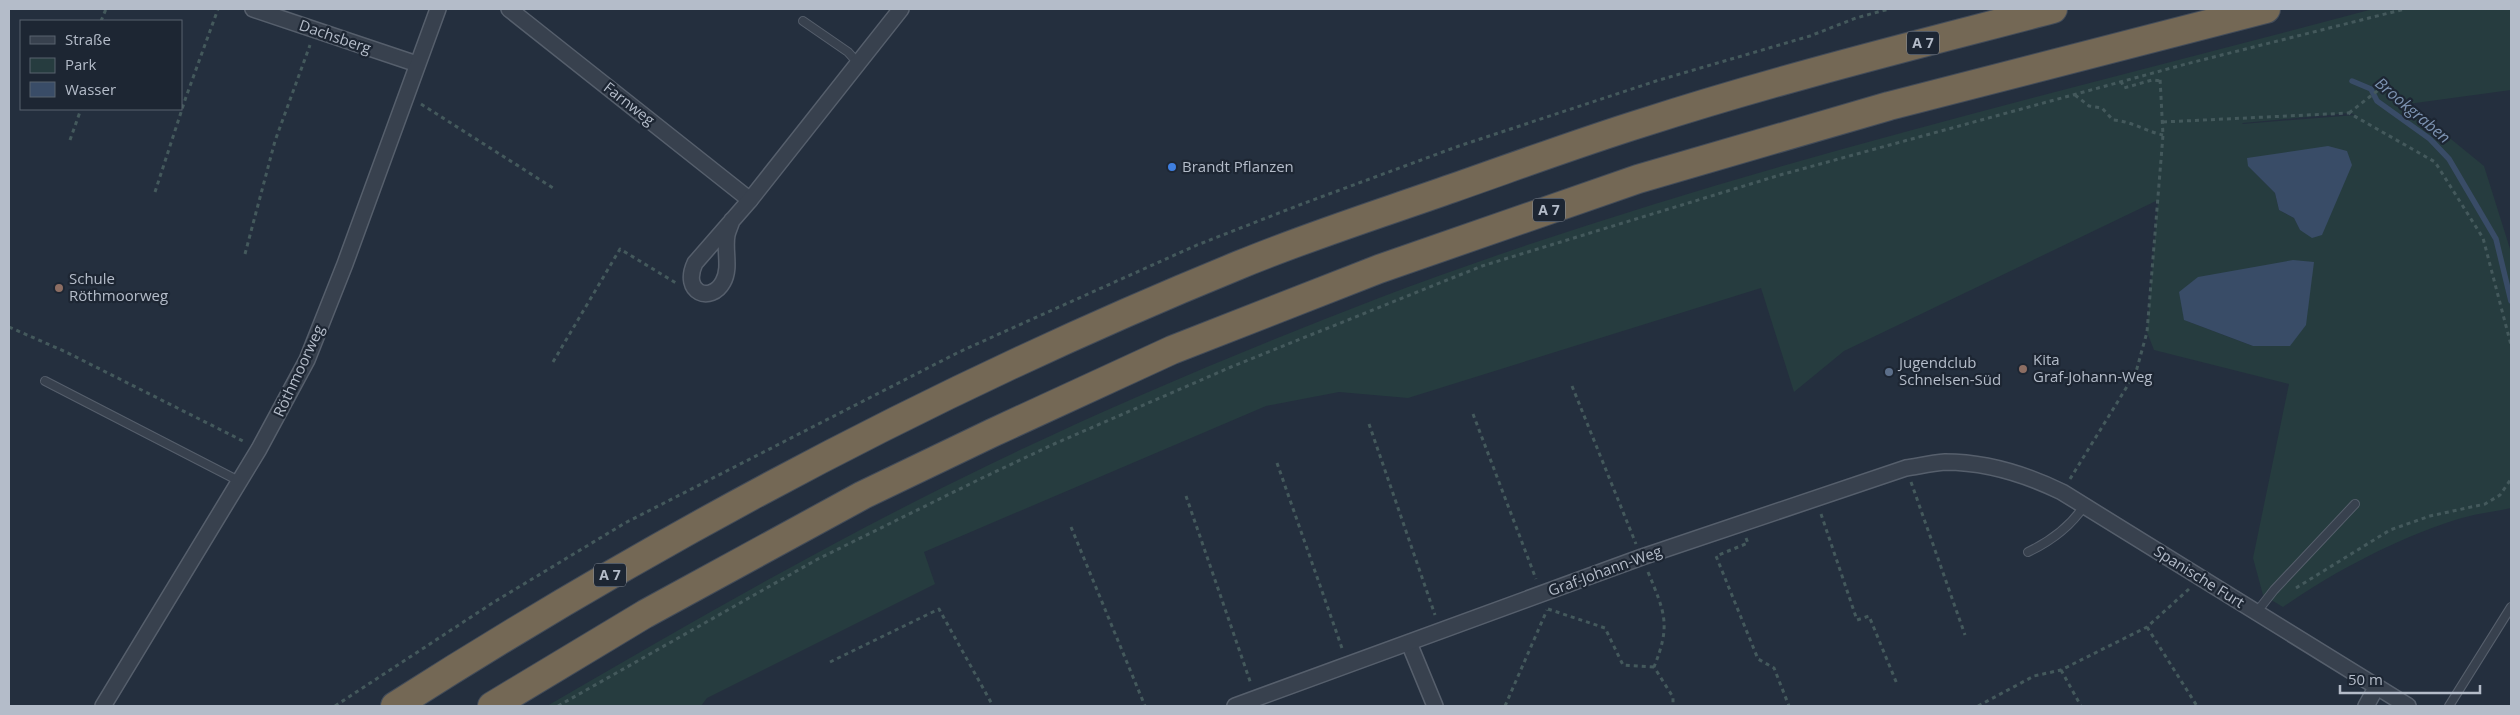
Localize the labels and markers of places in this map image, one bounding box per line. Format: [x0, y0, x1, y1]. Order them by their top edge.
place label: Brandt Pflanzen [1182, 156, 1294, 176]
marker: Brandt Pflanzen [1166, 161, 1178, 173]
place label: Schule Röthmoorweg [69, 268, 168, 305]
marker: Schule Röthmoorweg [53, 282, 65, 294]
place label: Kita Graf-Johann-Weg [2033, 349, 2152, 386]
place label: Jugendclub Schnelsen-Süd [1897, 352, 2001, 389]
marker: Kita Graf-Johann-Weg [2017, 363, 2029, 375]
marker: Jugendclub Schnelsen-Süd [1883, 366, 1895, 378]

